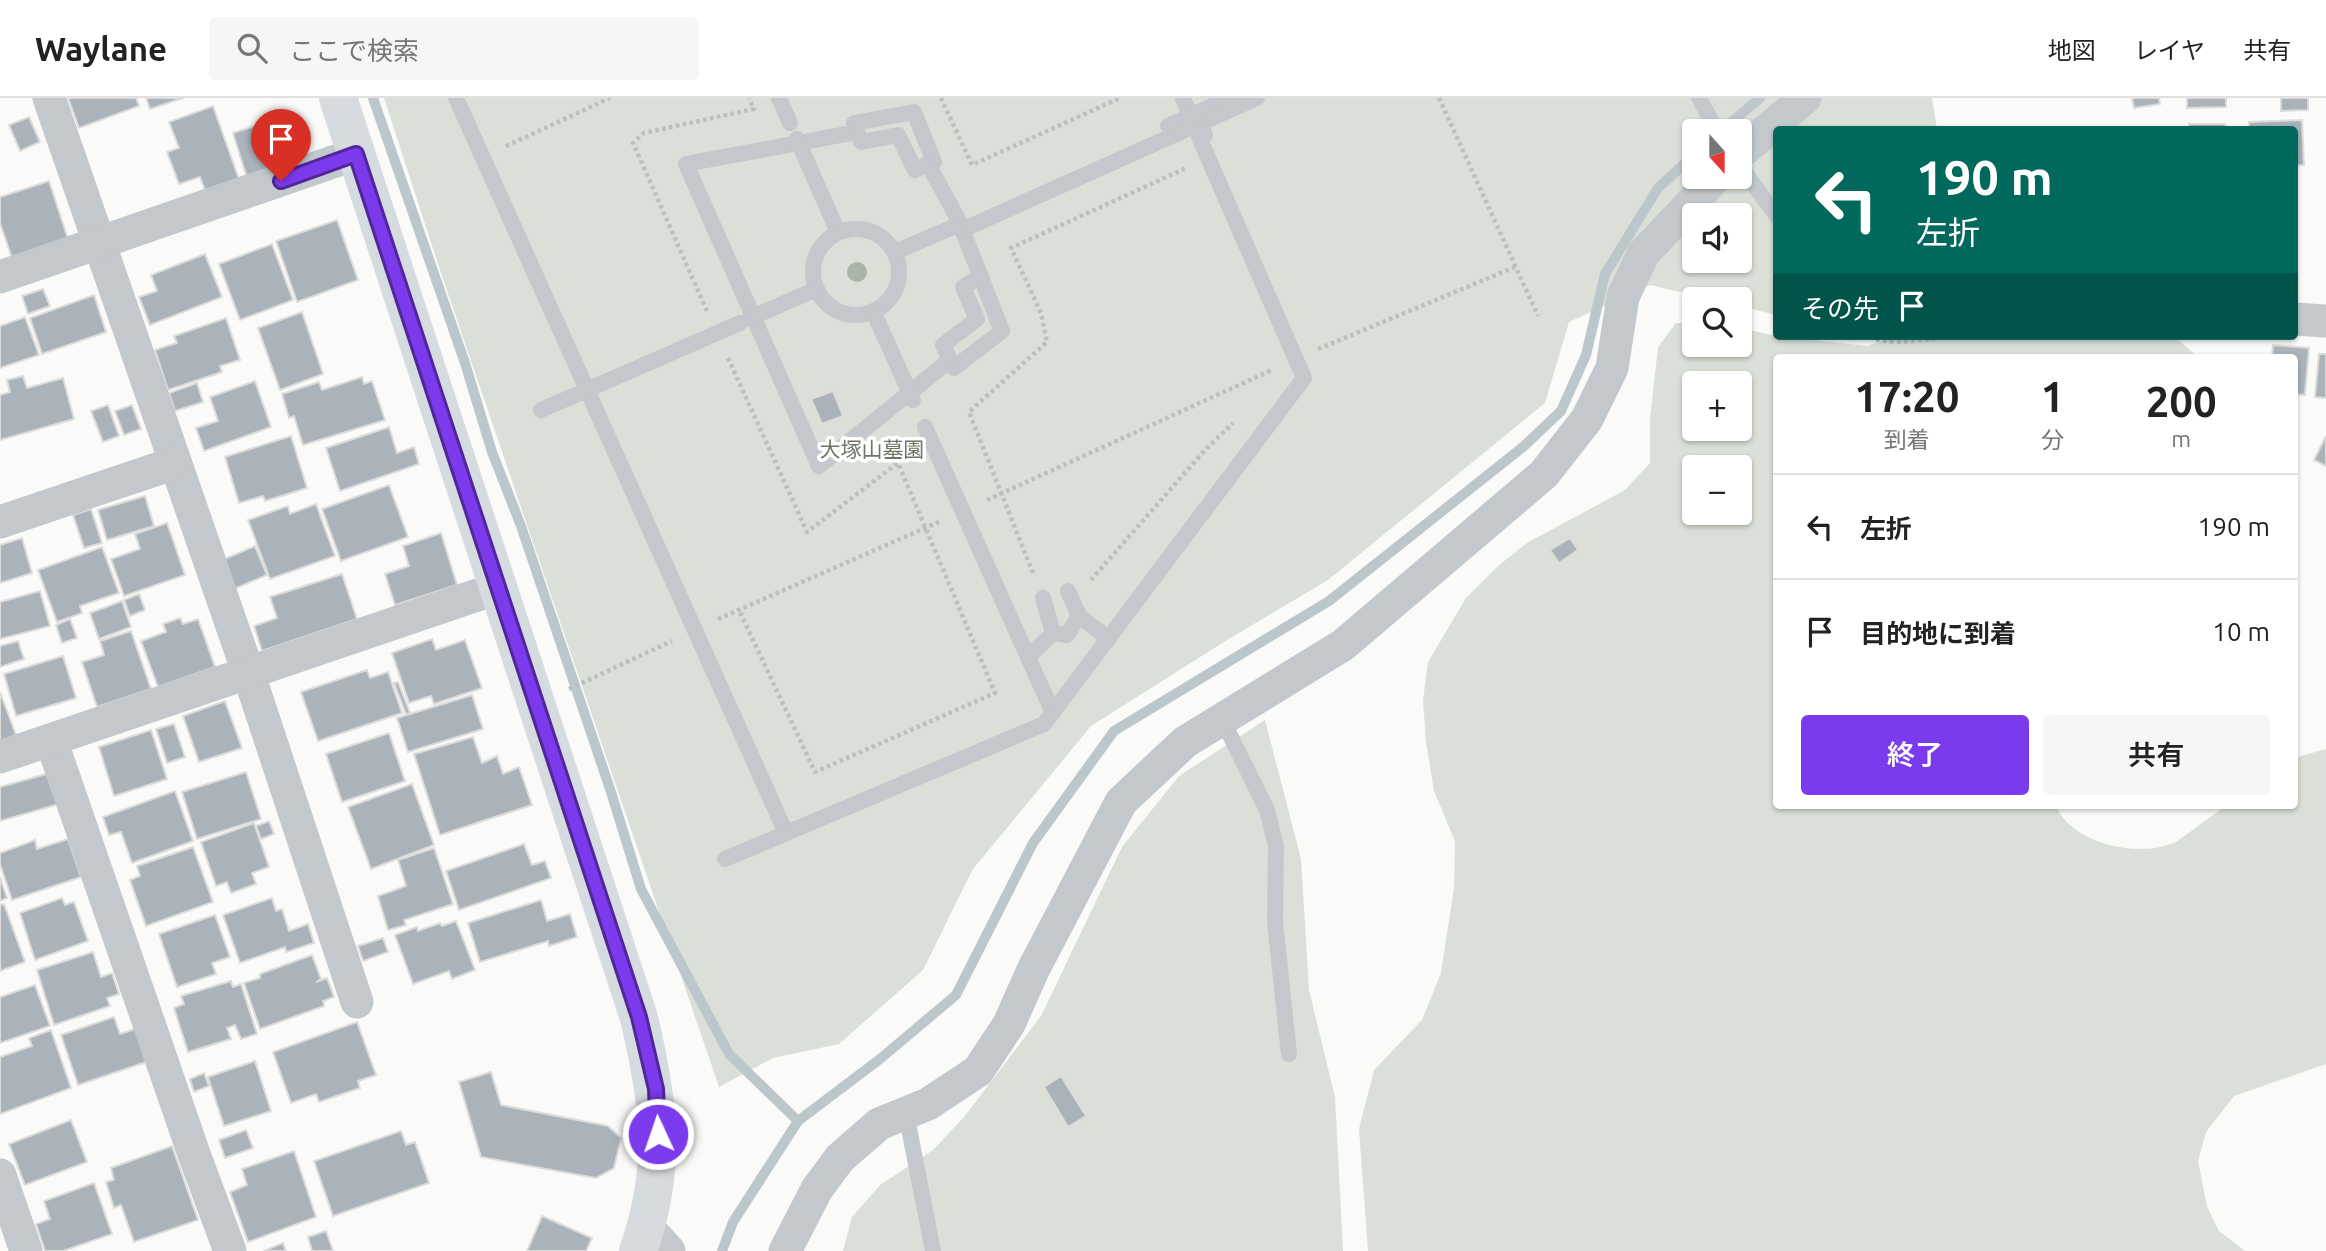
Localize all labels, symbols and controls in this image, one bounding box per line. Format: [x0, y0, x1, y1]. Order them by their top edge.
search box [209, 17, 699, 80]
icon: search [233, 29, 271, 67]
text: Waylane [35, 30, 167, 67]
text: ここで検索 [289, 36, 419, 65]
text: 地図 [2048, 37, 2096, 64]
text: レイヤ [2134, 37, 2205, 64]
text: 共有 [2243, 37, 2291, 64]
pin [251, 109, 311, 181]
north arrow [1682, 119, 1752, 189]
map controls [1682, 119, 1752, 525]
icon: arrive [262, 120, 300, 158]
text: 190 m [1916, 149, 2053, 204]
icon: left [1801, 154, 1892, 245]
button: sound [1682, 203, 1752, 273]
text: 左折 [1916, 214, 1980, 250]
button: search [1682, 287, 1752, 357]
icon: arrive [1893, 287, 1931, 325]
text: その先 [1801, 294, 1879, 323]
button: + [1682, 371, 1752, 441]
text: 17:20 [1854, 373, 1959, 420]
text: 1 [2041, 373, 2064, 420]
text: 200 [2146, 378, 2217, 425]
text: m [2171, 426, 2191, 451]
text: 到着 [1884, 427, 1930, 452]
text: 分 [2041, 427, 2064, 452]
park label: 大塚山墓園 [820, 437, 925, 461]
button: − [1682, 455, 1752, 525]
icon: left [1801, 508, 1839, 546]
text: 190 m [2198, 512, 2270, 541]
text: 左折 [1860, 514, 1912, 543]
icon: arrive [1801, 613, 1839, 651]
text: 10 m [2212, 617, 2270, 646]
text: 目的地に到着 [1860, 619, 2016, 648]
button: 終了 [1801, 715, 2029, 795]
button: 共有 [2043, 715, 2270, 795]
position arrow [621, 1097, 695, 1171]

